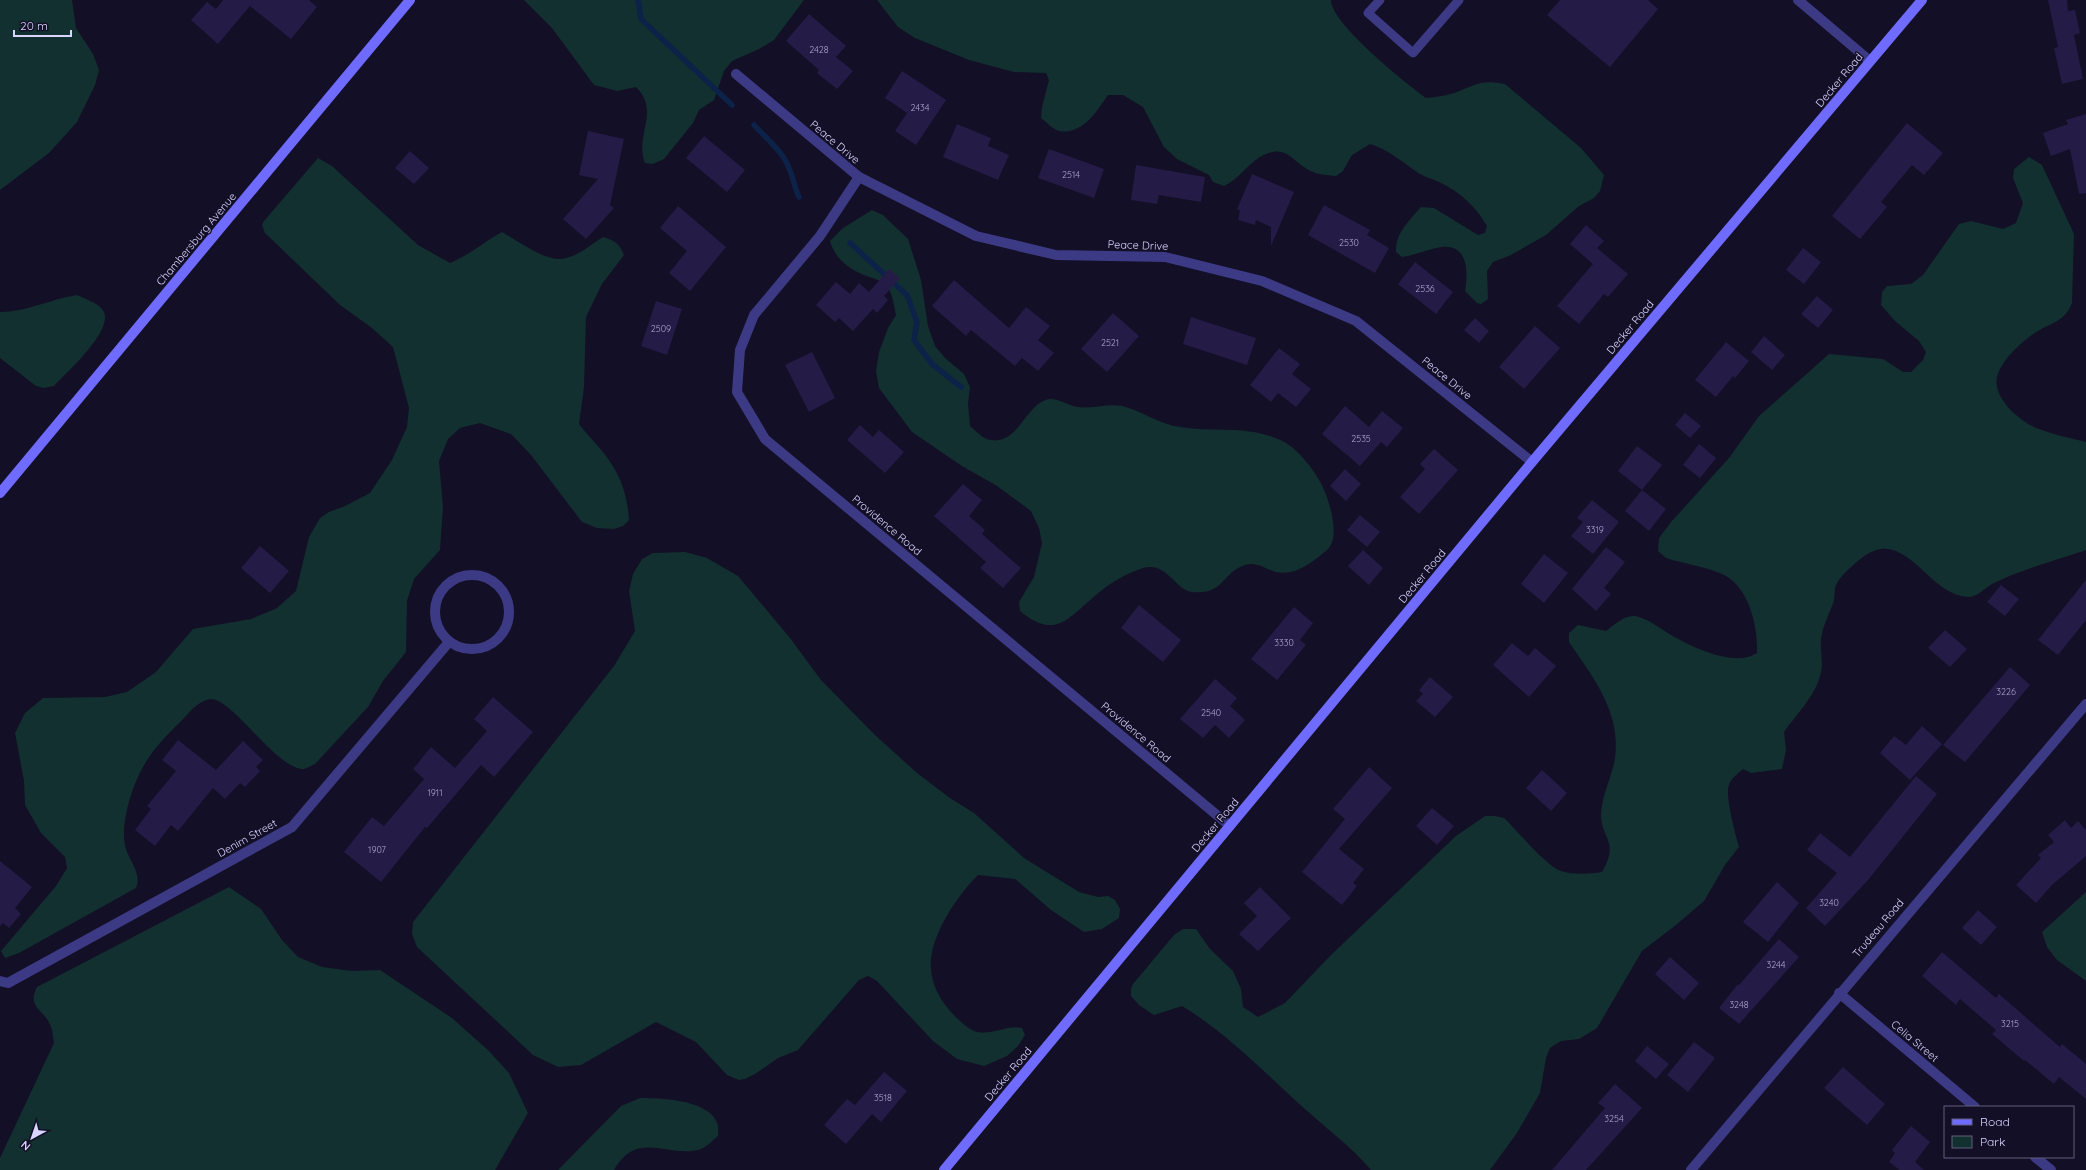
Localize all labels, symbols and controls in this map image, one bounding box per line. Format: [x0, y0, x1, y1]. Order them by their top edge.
scale bar [14, 12, 71, 38]
text: 20 m [20, 18, 48, 33]
house number: 2428 [809, 44, 829, 55]
street label: Decker Road [1812, 50, 1866, 110]
house number: 2434 [910, 102, 930, 113]
street label: Peace Drive [807, 117, 863, 167]
house number: 2514 [1062, 169, 1080, 180]
street label: Chambersburg Avenue [153, 190, 239, 288]
street label: Peace Drive [1107, 237, 1169, 253]
house number: 2530 [1339, 237, 1359, 248]
house number: 2536 [1415, 283, 1435, 294]
street label: Decker Road [1603, 297, 1657, 357]
house number: 2509 [651, 323, 671, 334]
house number: 2521 [1101, 337, 1119, 348]
street label: Peace Drive [1419, 353, 1475, 403]
house number: 2535 [1351, 433, 1371, 444]
street label: Providence Road [849, 492, 925, 558]
house number: 3319 [1586, 524, 1604, 535]
street label: Decker Road [1395, 546, 1449, 606]
house number: 3330 [1274, 637, 1294, 648]
house number: 3226 [1996, 686, 2016, 697]
street label: Providence Road [1098, 699, 1174, 765]
house number: 2540 [1201, 707, 1221, 718]
house number: 1911 [427, 787, 443, 798]
street label: Decker Road [1188, 795, 1242, 855]
street label: Denim Street [215, 816, 279, 860]
house number: 1907 [368, 844, 386, 855]
street label: Trudeau Road [1849, 896, 1907, 960]
house number: 3240 [1819, 897, 1839, 908]
house number: 3244 [1766, 959, 1786, 970]
house number: 3248 [1729, 999, 1749, 1010]
street label: Celia Street [1888, 1017, 1942, 1065]
house number: 3215 [2001, 1018, 2019, 1029]
street label: Decker Road [981, 1044, 1035, 1104]
house number: 3518 [874, 1092, 892, 1103]
legend [1944, 1106, 2074, 1158]
house number: 3254 [1604, 1113, 1624, 1124]
text: Road [1980, 1114, 2010, 1129]
north arrow [12, 1118, 52, 1158]
text: Park [1980, 1134, 2005, 1149]
text: N [18, 1138, 33, 1154]

